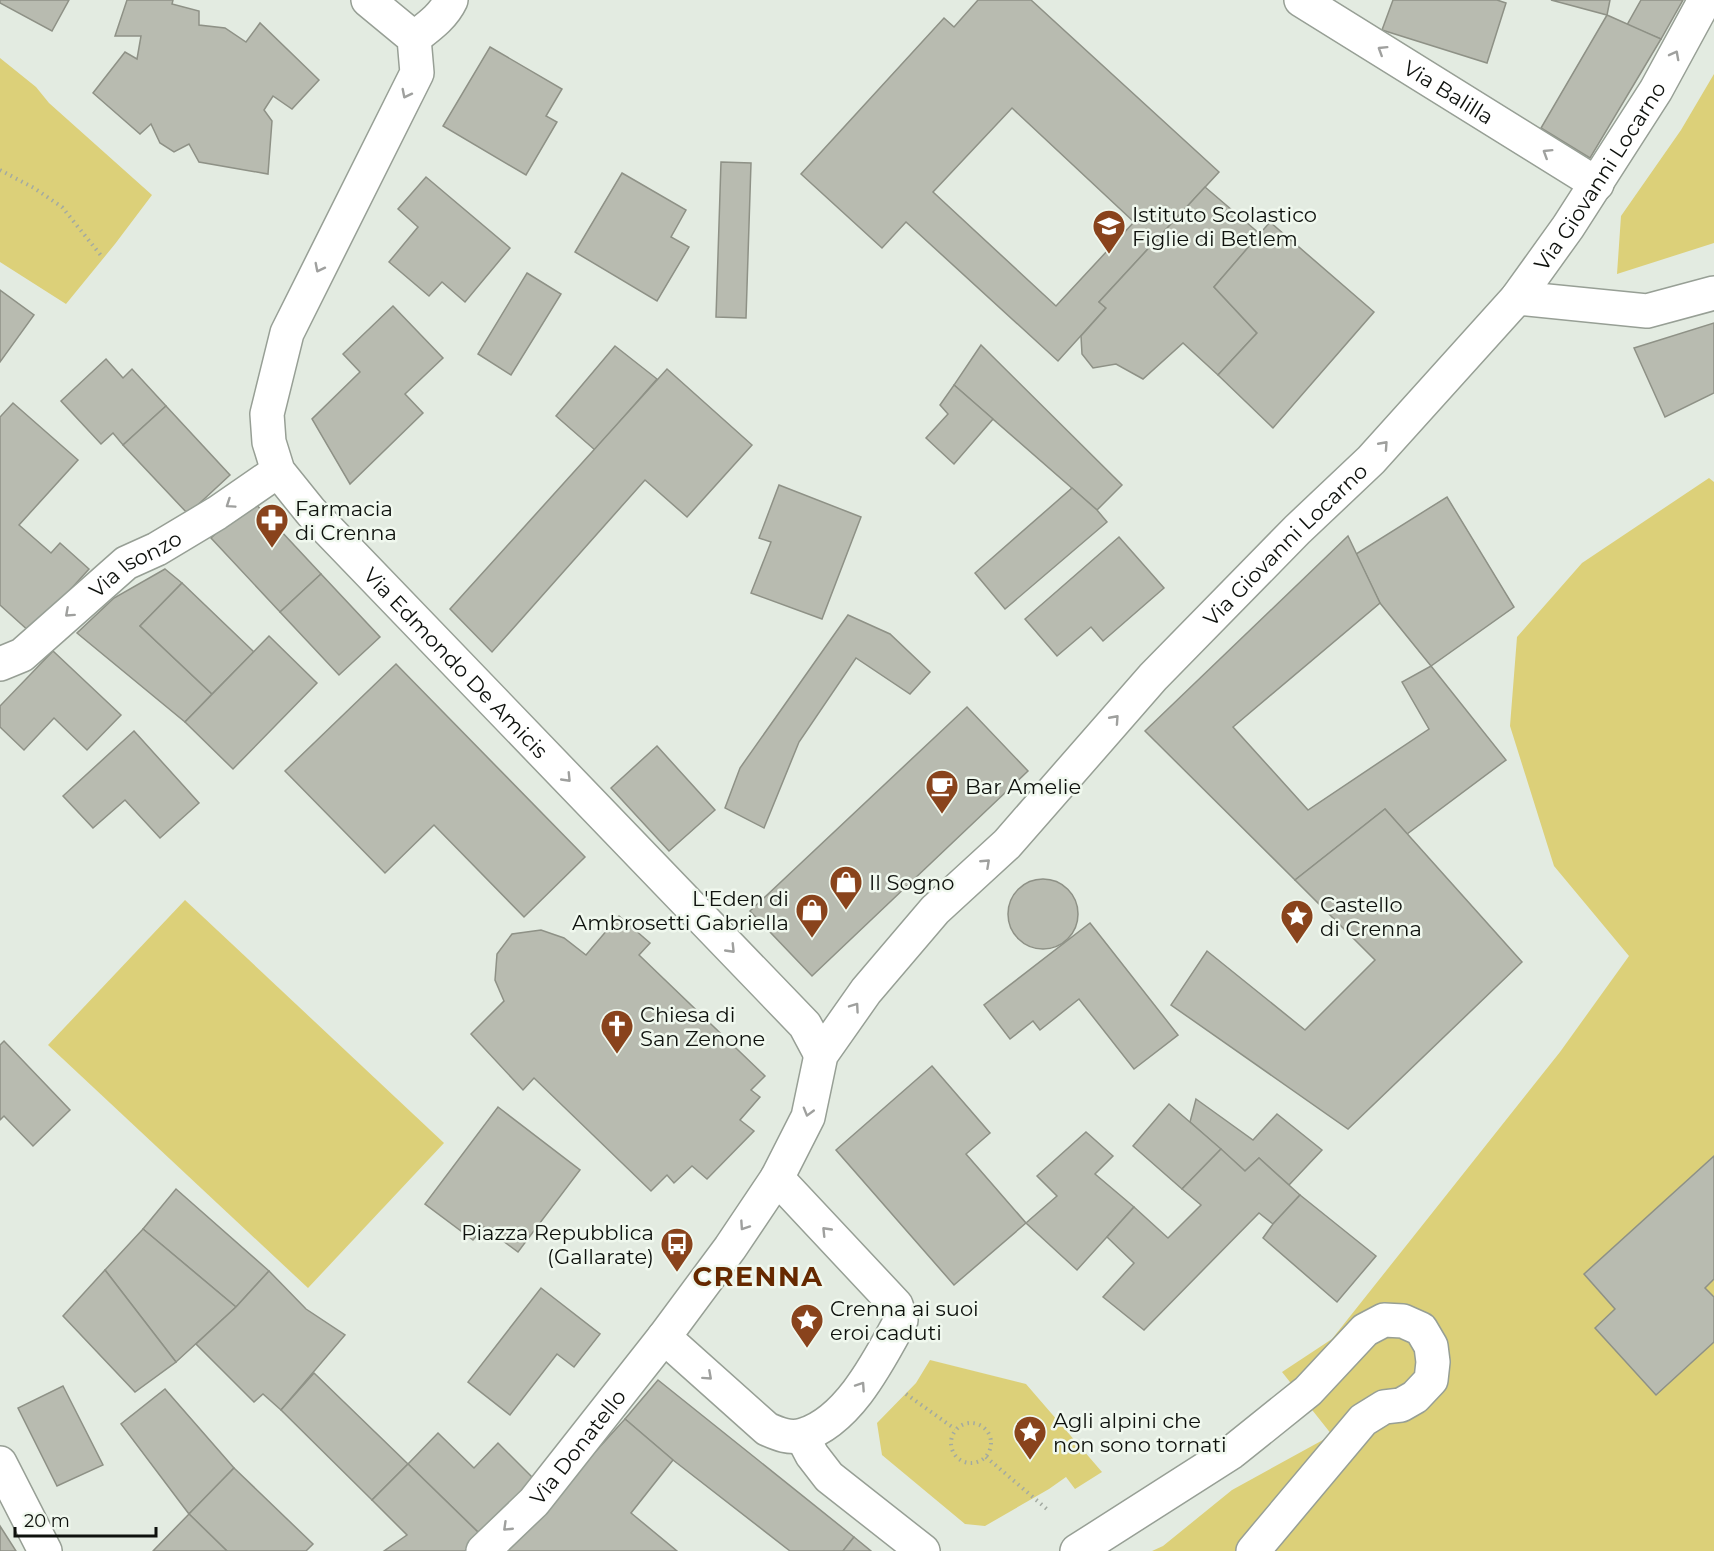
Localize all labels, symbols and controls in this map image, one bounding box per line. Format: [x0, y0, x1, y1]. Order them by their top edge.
one-way arrow [1377, 46, 1388, 57]
one-way arrow [1668, 50, 1679, 61]
street label: Via Balilla [1399, 55, 1498, 129]
street label: Via Giovanni Locarno [1528, 77, 1671, 275]
one-way arrow [402, 87, 414, 98]
one-way arrow [1543, 148, 1553, 160]
place label: Istituto Scolastico Figlie di Betlem [1132, 202, 1317, 251]
school or university icon: Istituto Scolastico Figlie di Betlem [1091, 208, 1127, 255]
one-way arrow [315, 262, 326, 273]
one-way arrow [1377, 442, 1388, 452]
street label: Via Giovanni Locarno [1198, 458, 1372, 631]
place label: Farmacia di Crenna [295, 496, 397, 545]
one-way arrow [225, 497, 236, 508]
pharmacy icon: Farmacia di Crenna [254, 502, 290, 549]
street label: Via Isonzo [84, 525, 186, 602]
street label: Via Edmondo De Amicis [359, 562, 553, 763]
one-way arrow [66, 606, 76, 617]
one-way arrow [1108, 715, 1119, 726]
cafe icon: Bar Amelie [924, 768, 960, 815]
one-way arrow [560, 771, 571, 781]
place label: Bar Amelie [965, 774, 1081, 799]
one-way arrow [978, 860, 989, 871]
shop icon: Il Sogno [828, 864, 864, 911]
place label: Il Sogno [869, 870, 954, 895]
place label: L'Eden di Ambrosetti Gabriella [572, 886, 789, 935]
shop icon: L'Eden di Ambrosetti Gabriella [794, 892, 830, 939]
place label: Castello di Crenna [1320, 892, 1422, 941]
place icon: Castello di Crenna [1279, 898, 1315, 945]
one-way arrow [724, 941, 735, 952]
place label: Chiesa di San Zenone [640, 1002, 765, 1051]
one-way arrow [848, 1003, 859, 1014]
church icon: Chiesa di San Zenone [599, 1008, 635, 1055]
one-way arrow [803, 1106, 815, 1117]
place label: Piazza Repubblica (Gallarate) [461, 1220, 654, 1269]
one-way arrow [740, 1220, 751, 1231]
bus stop icon: Piazza Repubblica (Gallarate) [659, 1226, 695, 1273]
one-way arrow [822, 1227, 833, 1238]
district label: CRENNA [693, 1260, 823, 1293]
place label: Crenna ai suoi eroi caduti [830, 1296, 979, 1345]
place icon: Crenna ai suoi eroi caduti [789, 1302, 825, 1349]
one-way arrow [701, 1369, 712, 1380]
one-way arrow [854, 1382, 865, 1393]
street label: Via Donatello [524, 1384, 631, 1510]
place label: Agli alpini che non sono tornati [1053, 1408, 1227, 1457]
place icon: Agli alpini che non sono tornati [1012, 1414, 1048, 1461]
scale bar [15, 1500, 156, 1538]
text: 20 m [24, 1510, 70, 1532]
one-way arrow [504, 1520, 515, 1531]

